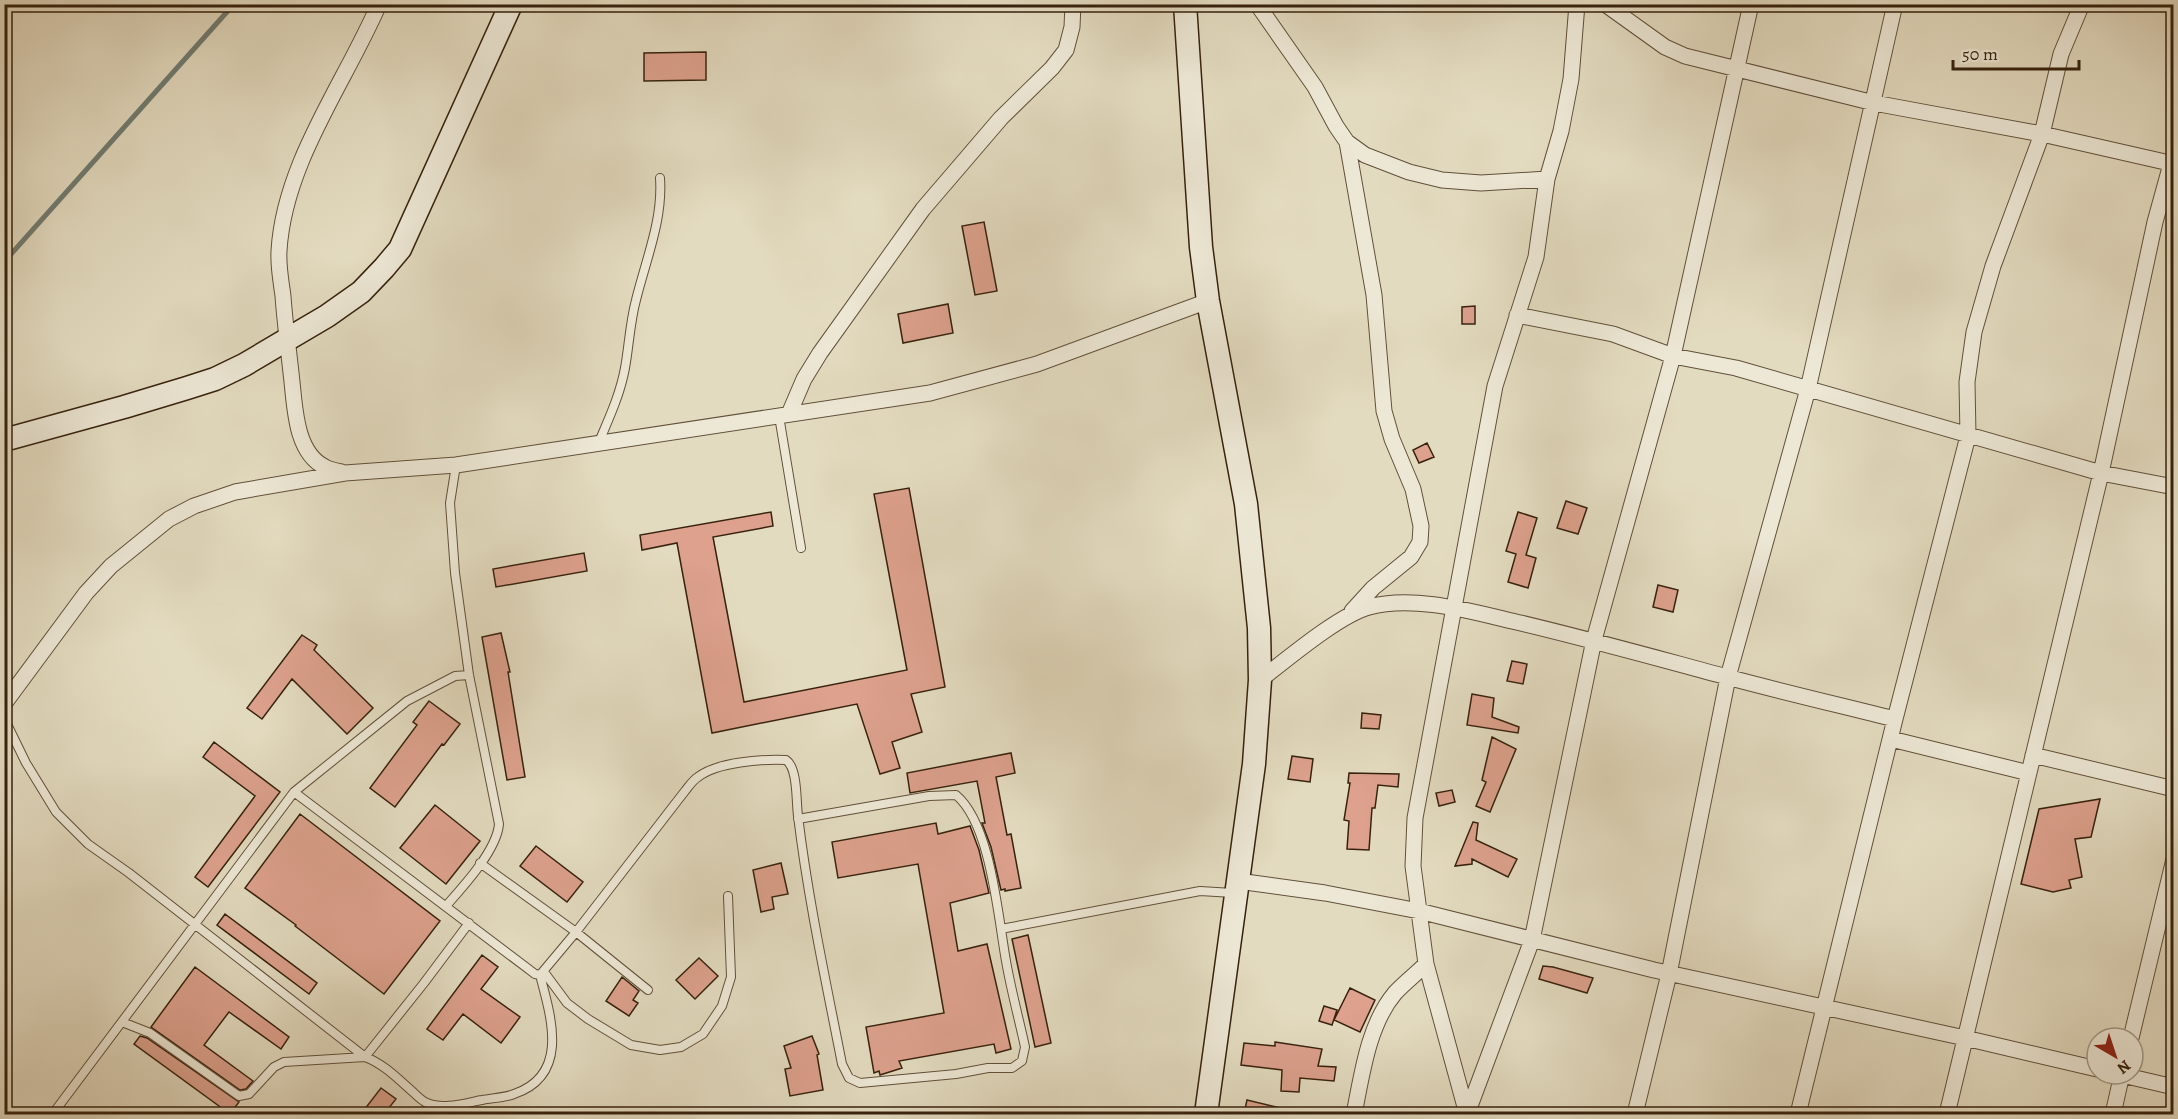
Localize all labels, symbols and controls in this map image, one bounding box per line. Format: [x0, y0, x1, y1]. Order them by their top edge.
scale bar [1953, 33, 2079, 71]
text: 50 m [1962, 42, 1998, 66]
north arrow [2085, 1026, 2145, 1086]
text: N [2112, 1055, 2135, 1079]

